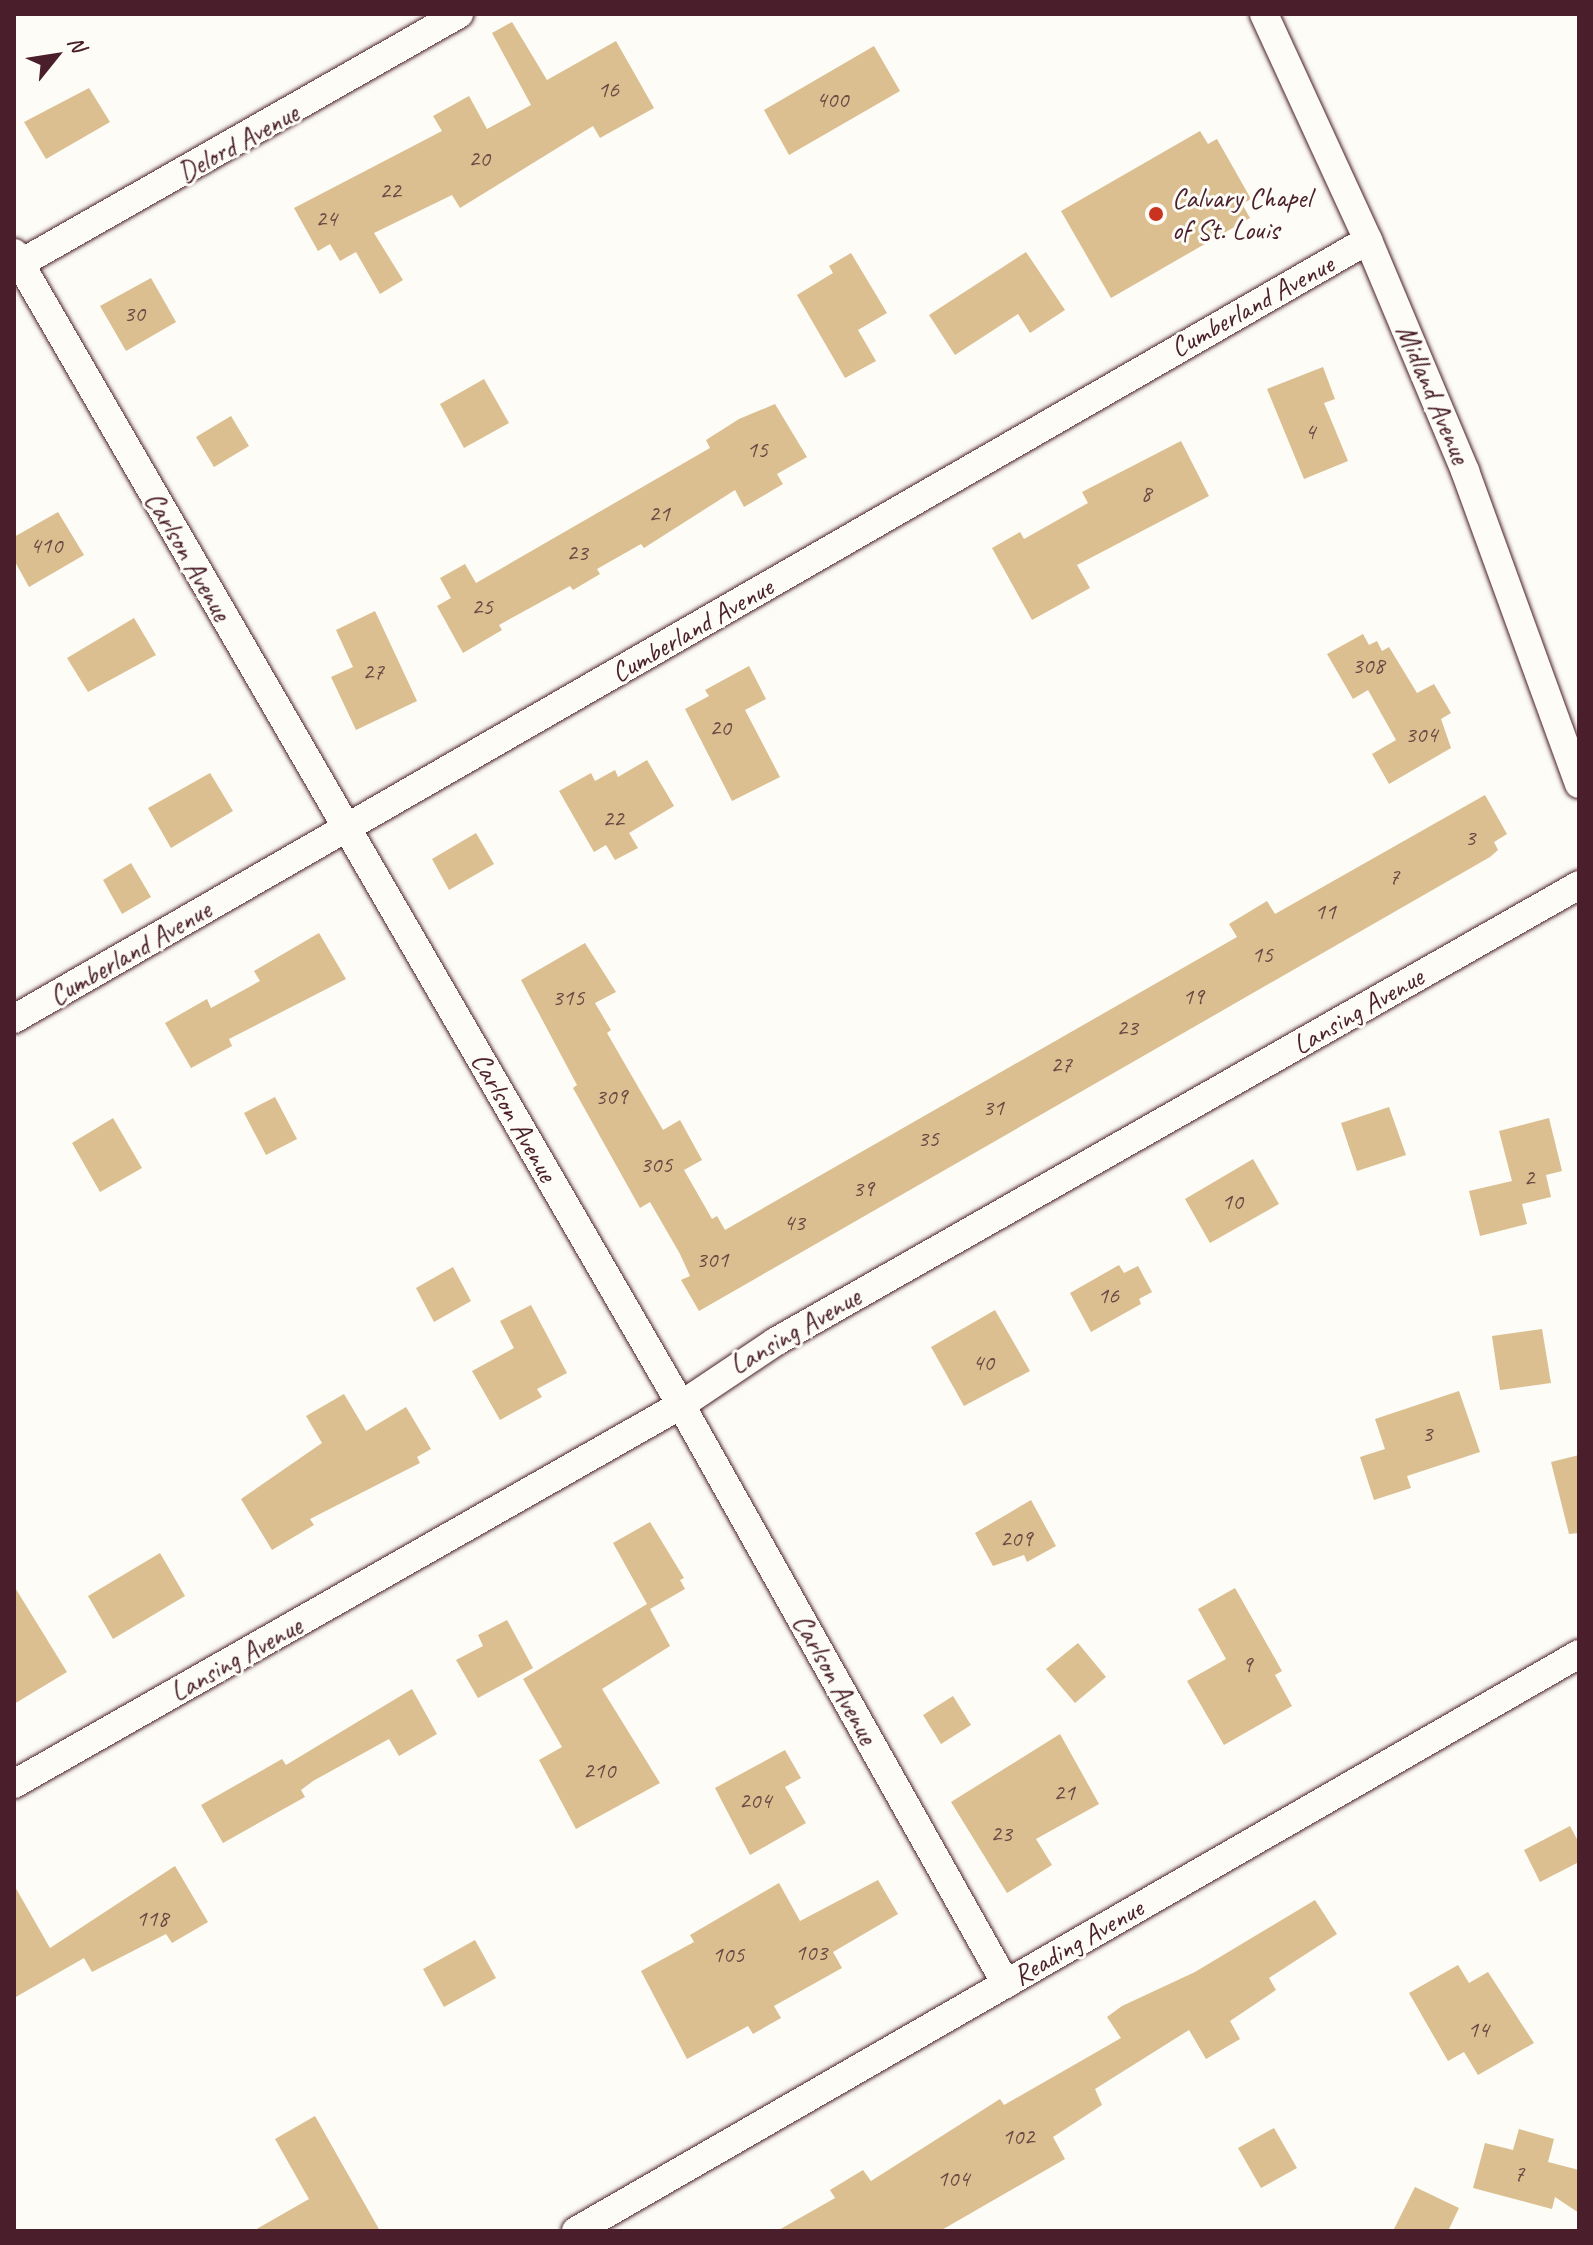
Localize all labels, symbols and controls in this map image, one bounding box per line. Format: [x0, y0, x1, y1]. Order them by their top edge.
north arrow [16, 16, 96, 96]
text: N [61, 31, 92, 57]
house number: 16 [597, 76, 619, 104]
house number: 400 [816, 86, 848, 114]
street label: Delord Avenue [172, 96, 304, 190]
house number: 20 [468, 145, 490, 173]
house number: 22 [379, 177, 401, 205]
place label: Calvary Chapel of St. Louis [1172, 181, 1312, 247]
house number: 24 [315, 205, 337, 233]
marker: Calvary Chapel of St. Louis [1147, 205, 1165, 223]
street label: Cumberland Avenue [1165, 247, 1339, 365]
house number: 30 [123, 300, 145, 328]
street label: Midland Avenue [1389, 320, 1477, 468]
house number: 4 [1305, 418, 1315, 446]
house number: 15 [746, 436, 768, 464]
house number: 8 [1141, 480, 1151, 508]
street label: Carlson Avenue [138, 485, 238, 627]
house number: 21 [648, 500, 670, 528]
house number: 410 [30, 532, 62, 560]
house number: 23 [566, 539, 588, 567]
street label: Cumberland Avenue [605, 570, 779, 690]
house number: 25 [471, 593, 493, 621]
house number: 308 [1352, 652, 1384, 680]
house number: 27 [362, 658, 384, 686]
house number: 20 [709, 714, 731, 742]
house number: 304 [1405, 721, 1437, 749]
house number: 22 [602, 805, 624, 833]
house number: 3 [1465, 824, 1475, 852]
house number: 7 [1389, 863, 1399, 891]
street label: Cumberland Avenue [43, 893, 217, 1013]
house number: 11 [1314, 898, 1336, 926]
house number: 15 [1251, 941, 1273, 969]
street label: Lansing Avenue [1287, 960, 1429, 1062]
house number: 19 [1182, 983, 1204, 1011]
house number: 315 [552, 984, 584, 1012]
house number: 23 [1116, 1014, 1138, 1042]
street label: Carlson Avenue [464, 1046, 564, 1188]
house number: 27 [1050, 1051, 1072, 1079]
house number: 309 [595, 1083, 627, 1111]
house number: 31 [982, 1094, 1004, 1122]
house number: 35 [917, 1125, 939, 1153]
house number: 305 [640, 1151, 672, 1179]
house number: 2 [1524, 1164, 1534, 1192]
house number: 39 [852, 1175, 874, 1203]
house number: 10 [1221, 1188, 1243, 1216]
house number: 43 [783, 1209, 805, 1237]
house number: 301 [696, 1246, 728, 1274]
street label: Lansing Avenue [724, 1280, 866, 1382]
house number: 16 [1097, 1282, 1119, 1310]
house number: 40 [972, 1349, 994, 1377]
house number: 3 [1422, 1420, 1432, 1448]
house number: 209 [1000, 1525, 1032, 1553]
street label: Carlson Avenue [786, 1608, 884, 1750]
street label: Lansing Avenue [164, 1609, 308, 1709]
house number: 9 [1242, 1651, 1252, 1679]
house number: 210 [583, 1757, 615, 1785]
house number: 21 [1053, 1779, 1075, 1807]
house number: 204 [739, 1787, 771, 1815]
house number: 23 [990, 1820, 1012, 1848]
street label: Reading Avenue [1007, 1891, 1149, 1993]
house number: 118 [136, 1905, 168, 1933]
house number: 103 [795, 1939, 827, 1967]
house number: 105 [712, 1941, 744, 1969]
house number: 14 [1467, 2016, 1489, 2044]
house number: 102 [1002, 2123, 1034, 2151]
house number: 7 [1514, 2160, 1524, 2188]
house number: 104 [937, 2165, 969, 2193]

